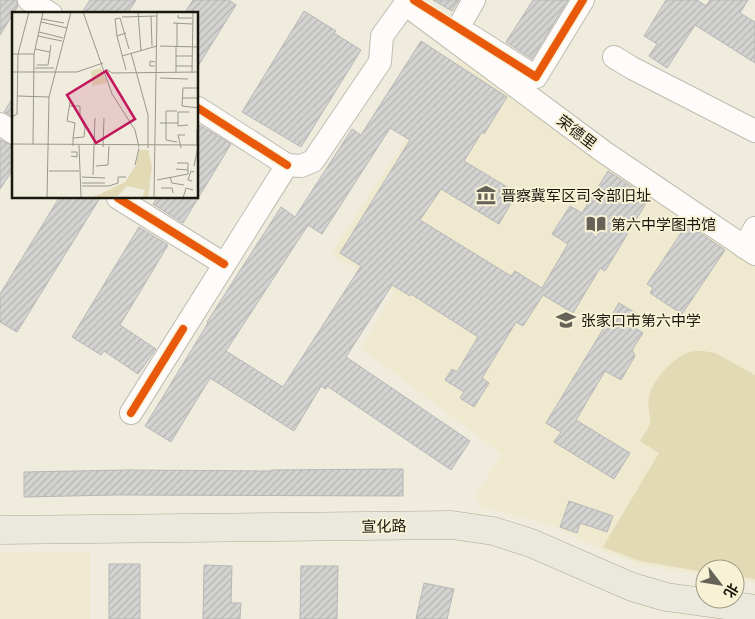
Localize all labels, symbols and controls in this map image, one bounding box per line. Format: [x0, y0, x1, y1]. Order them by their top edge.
inset map [12, 12, 199, 199]
street label: 荣德里 [552, 109, 602, 155]
museum icon: 晋察冀军区司令部旧址 [475, 184, 497, 206]
place label: 晋察冀军区司令部旧址 [501, 184, 651, 207]
library icon: 第六中学图书馆 [585, 213, 607, 235]
place label: 第六中学图书馆 [611, 213, 716, 236]
school or university icon: 张家口市第六中学 [555, 309, 577, 331]
place label: 张家口市第六中学 [581, 309, 701, 332]
street label: 宣化路 [361, 514, 407, 538]
north arrow [695, 559, 745, 609]
text: 北 [719, 580, 744, 602]

